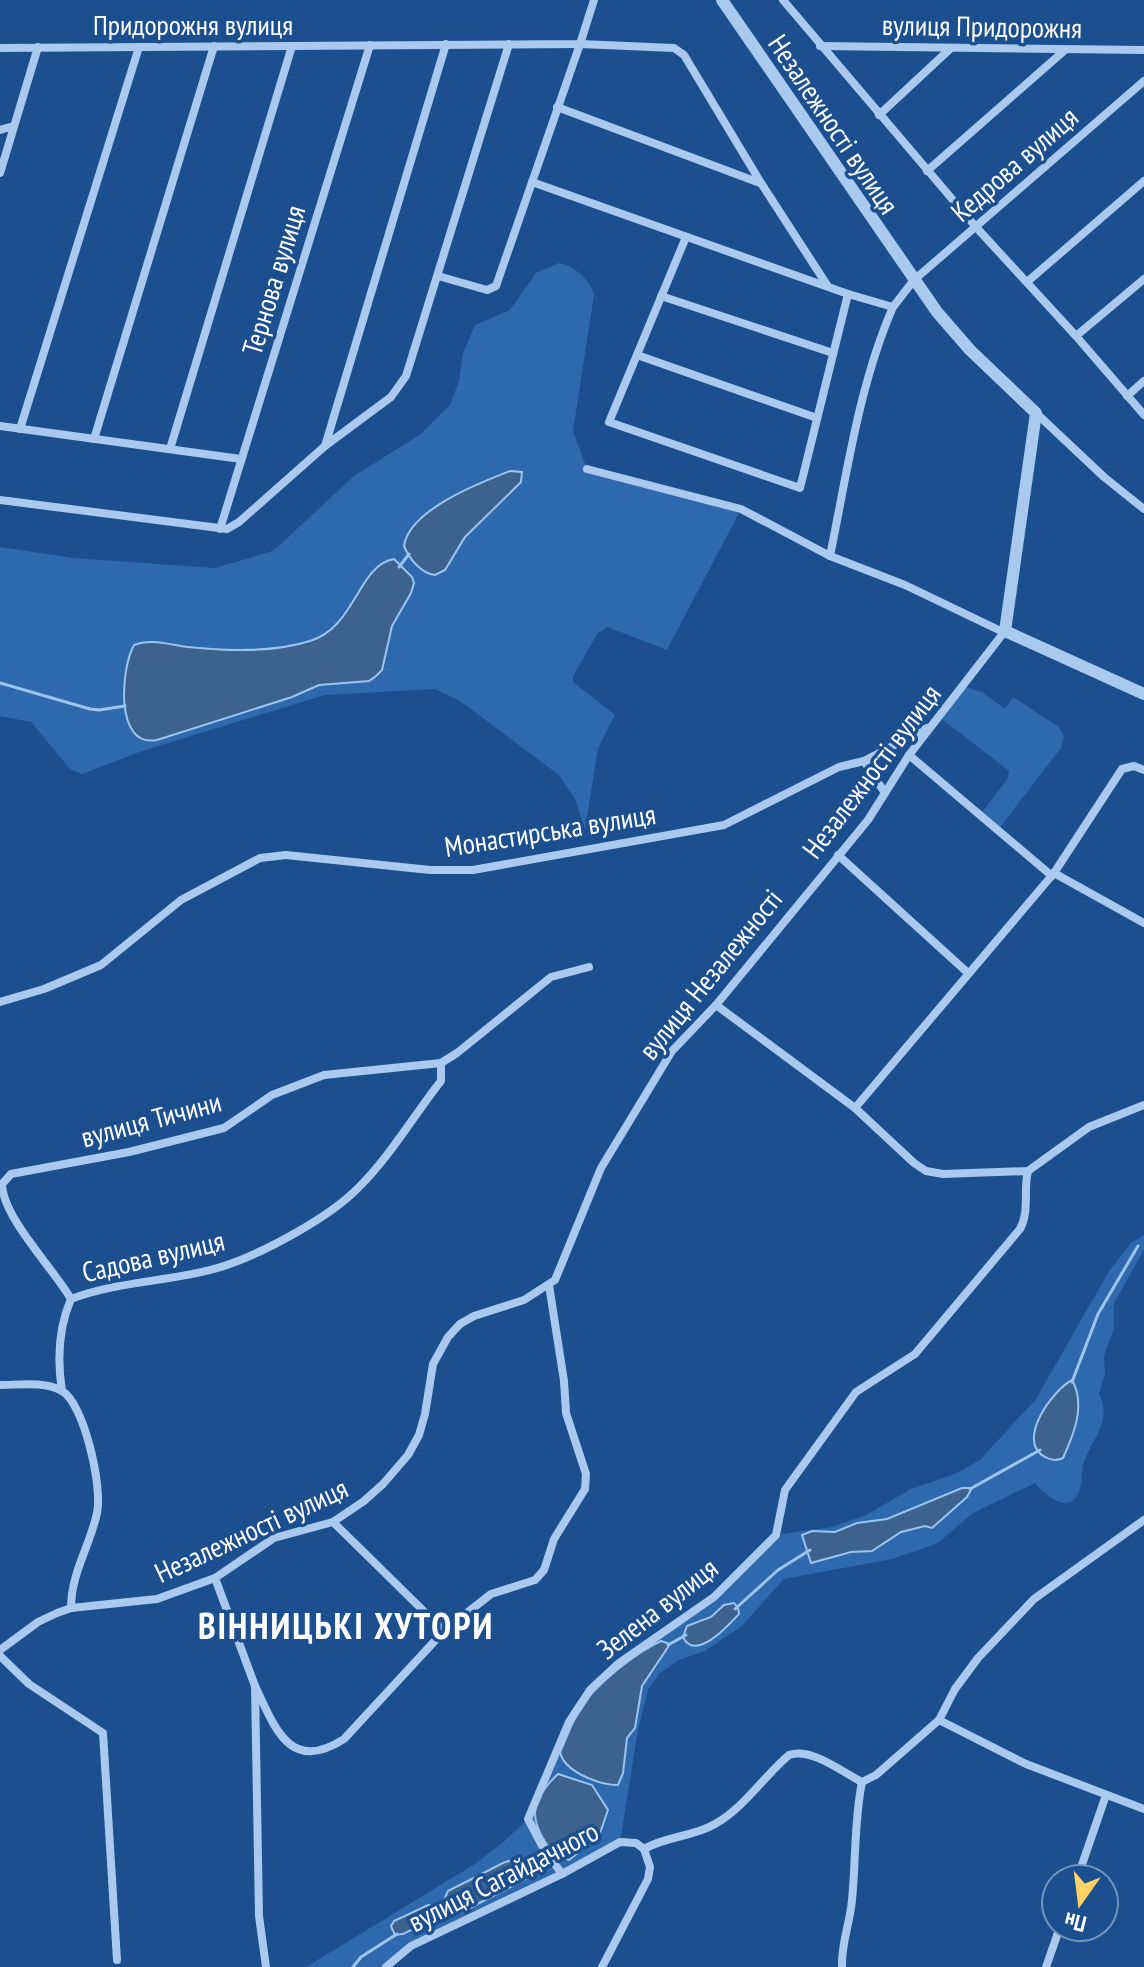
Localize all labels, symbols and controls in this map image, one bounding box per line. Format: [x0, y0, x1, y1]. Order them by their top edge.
street label: Придорожня вулиця [93, 6, 293, 43]
street label: вулиця Придорожня [882, 6, 1082, 46]
street label: Незалежності вулиця [760, 27, 908, 221]
street label: Кедрова вулиця [943, 99, 1085, 229]
street label: Тернова вулиця [233, 201, 313, 359]
street label: Незалежності вулиця [793, 677, 949, 865]
street label: Монастирська вулиця [442, 795, 658, 865]
street label: вулиця Незалежності [630, 881, 790, 1067]
street label: вулиця Тичини [77, 1083, 225, 1155]
street label: Садова вулиця [78, 1222, 228, 1290]
street label: Незалежності вулиця [149, 1469, 353, 1591]
street label: Зелена вулиця [589, 1549, 725, 1667]
district label: ВІННИЦЬКІ ХУТОРИ [198, 1602, 494, 1649]
street label: вулиця Сагайдачного [402, 1812, 604, 1940]
north arrow [1040, 1863, 1120, 1943]
text: Пн [1061, 1906, 1089, 1939]

